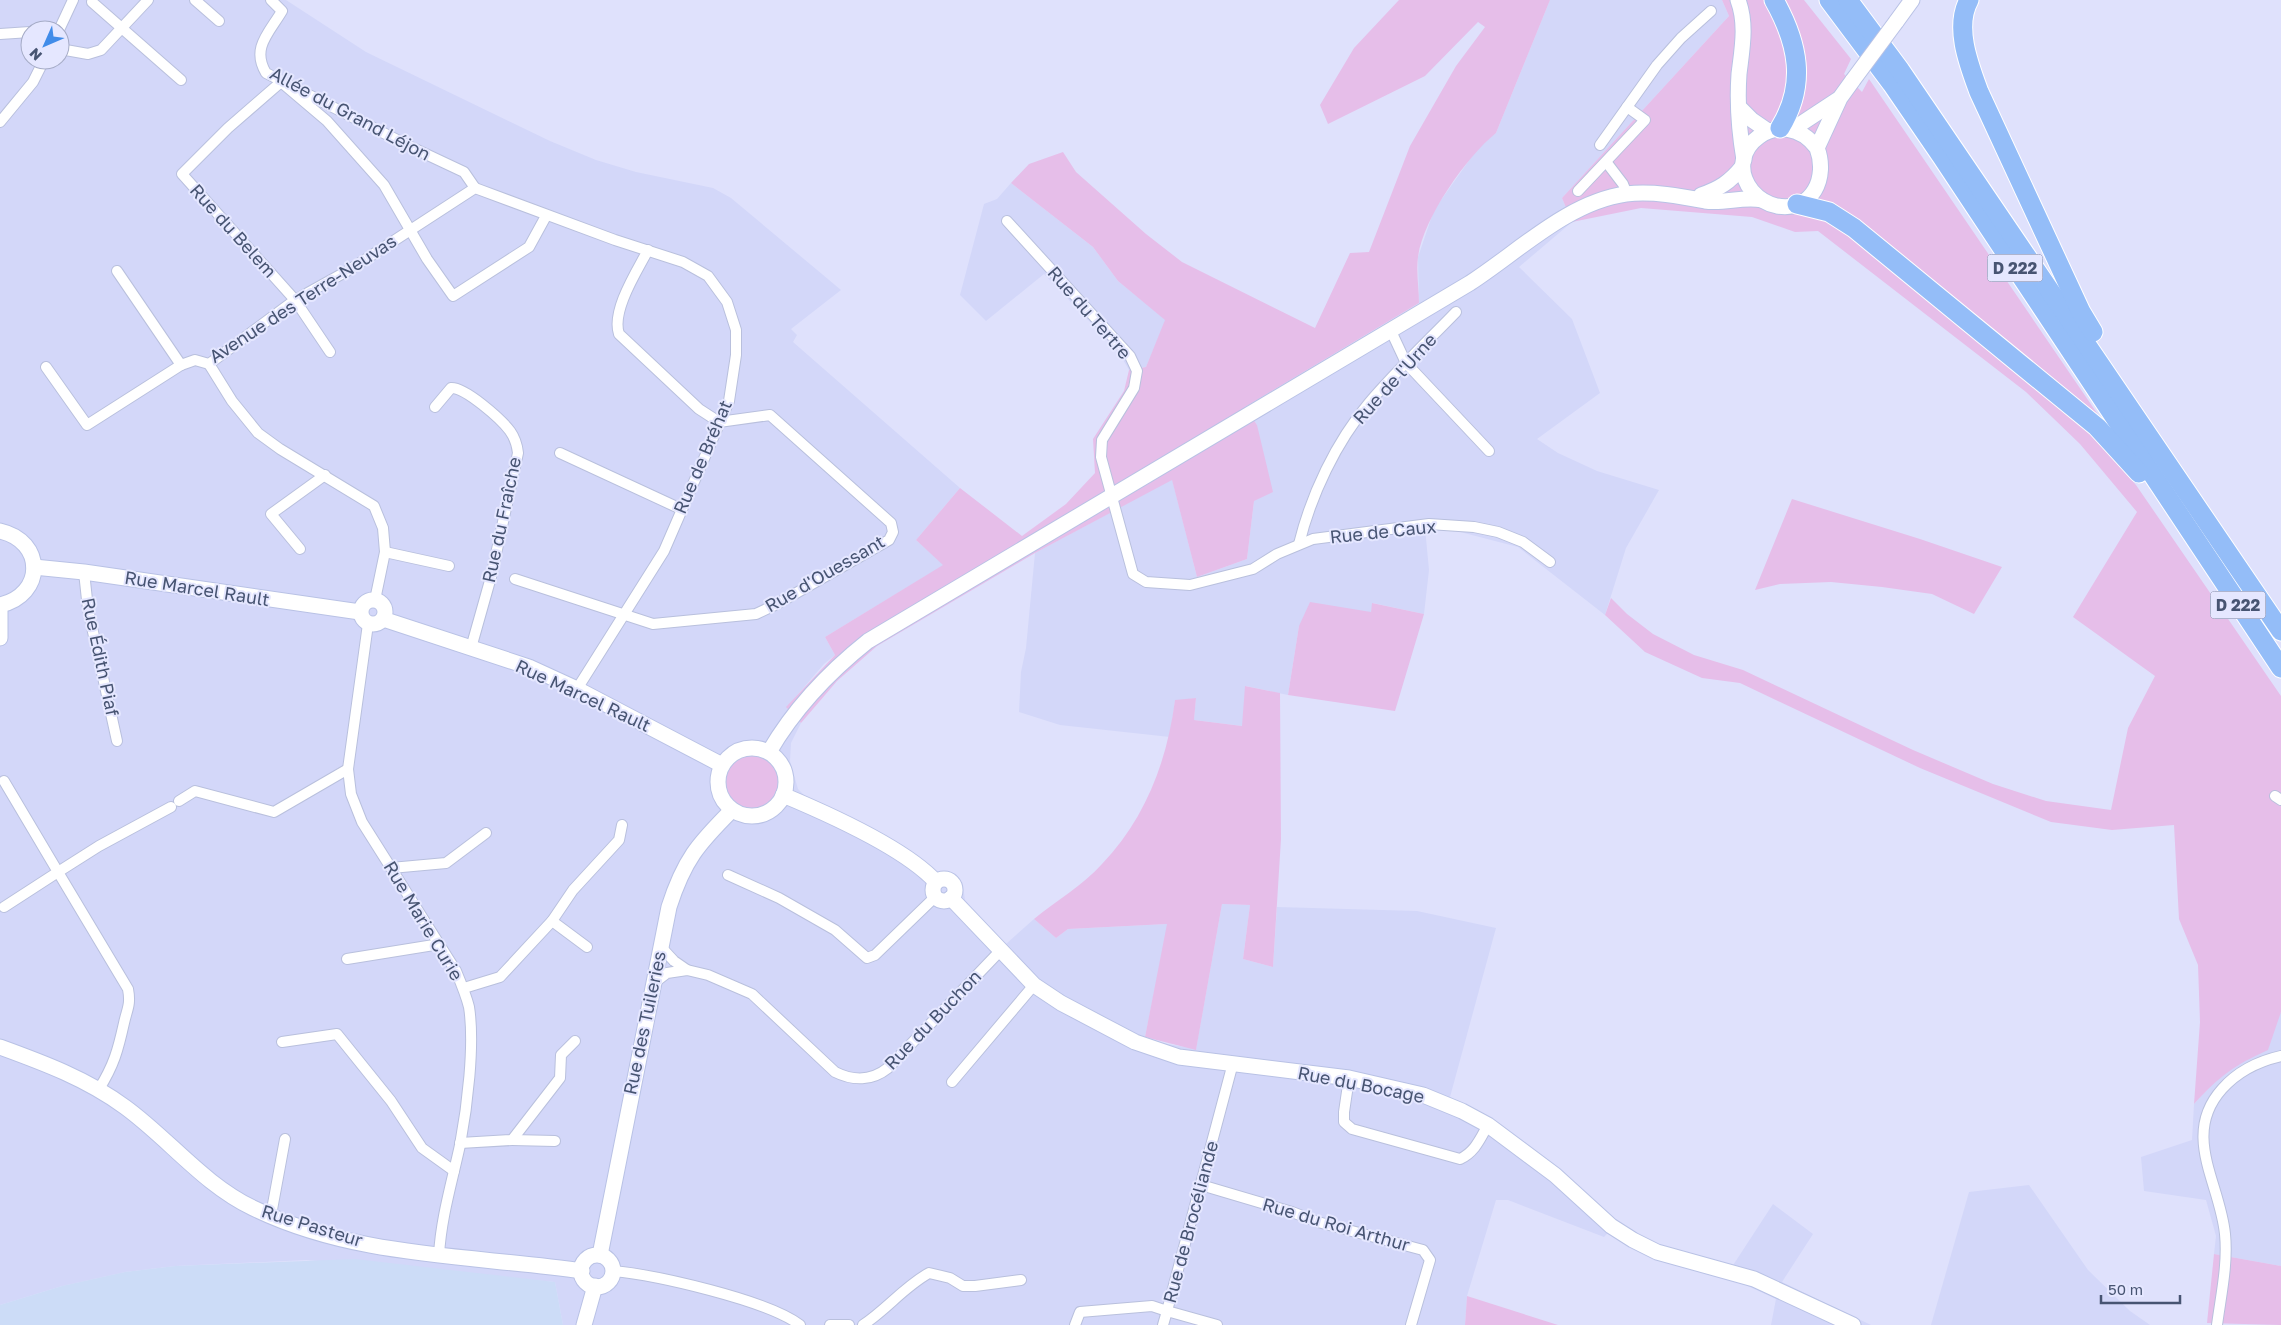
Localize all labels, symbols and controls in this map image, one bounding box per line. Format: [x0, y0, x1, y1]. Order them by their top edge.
north arrow [20, 20, 70, 70]
text: N [26, 45, 45, 64]
street label: Allée du Grand Léjon [267, 62, 434, 165]
street label: Rue du Belem [186, 179, 282, 282]
street label: Avenue des Terre-Neuvas [205, 229, 400, 367]
road number: D 222 [1988, 254, 2042, 282]
street label: Rue du Tertre [1043, 261, 1136, 363]
street label: Rue de l'Urne [1348, 328, 1441, 428]
street label: Rue de Bréhat [668, 396, 736, 517]
street label: Rue du Fraîche [477, 455, 525, 585]
street label: Rue de Caux [1329, 514, 1437, 548]
street label: Rue d'Ouessant [761, 530, 888, 616]
street label: Rue Marcel Rault [123, 566, 271, 610]
road number: D 222 [2210, 592, 2266, 618]
street label: Rue Édith Piaf [78, 596, 124, 718]
street label: Rue Marcel Rault [512, 654, 654, 736]
street label: Rue Marie Curie [380, 857, 468, 984]
street label: Rue des Tuileries [618, 949, 670, 1097]
street label: Rue du Buchon [879, 965, 985, 1074]
street label: Rue du Bocage [1296, 1061, 1426, 1107]
street label: Rue de Brocéliande [1158, 1138, 1222, 1305]
street label: Rue du Roi Arthur [1260, 1193, 1412, 1256]
street label: Rue Pasteur [259, 1199, 366, 1251]
scale bar [2101, 1272, 2180, 1304]
text: 50 m [2108, 1280, 2143, 1298]

